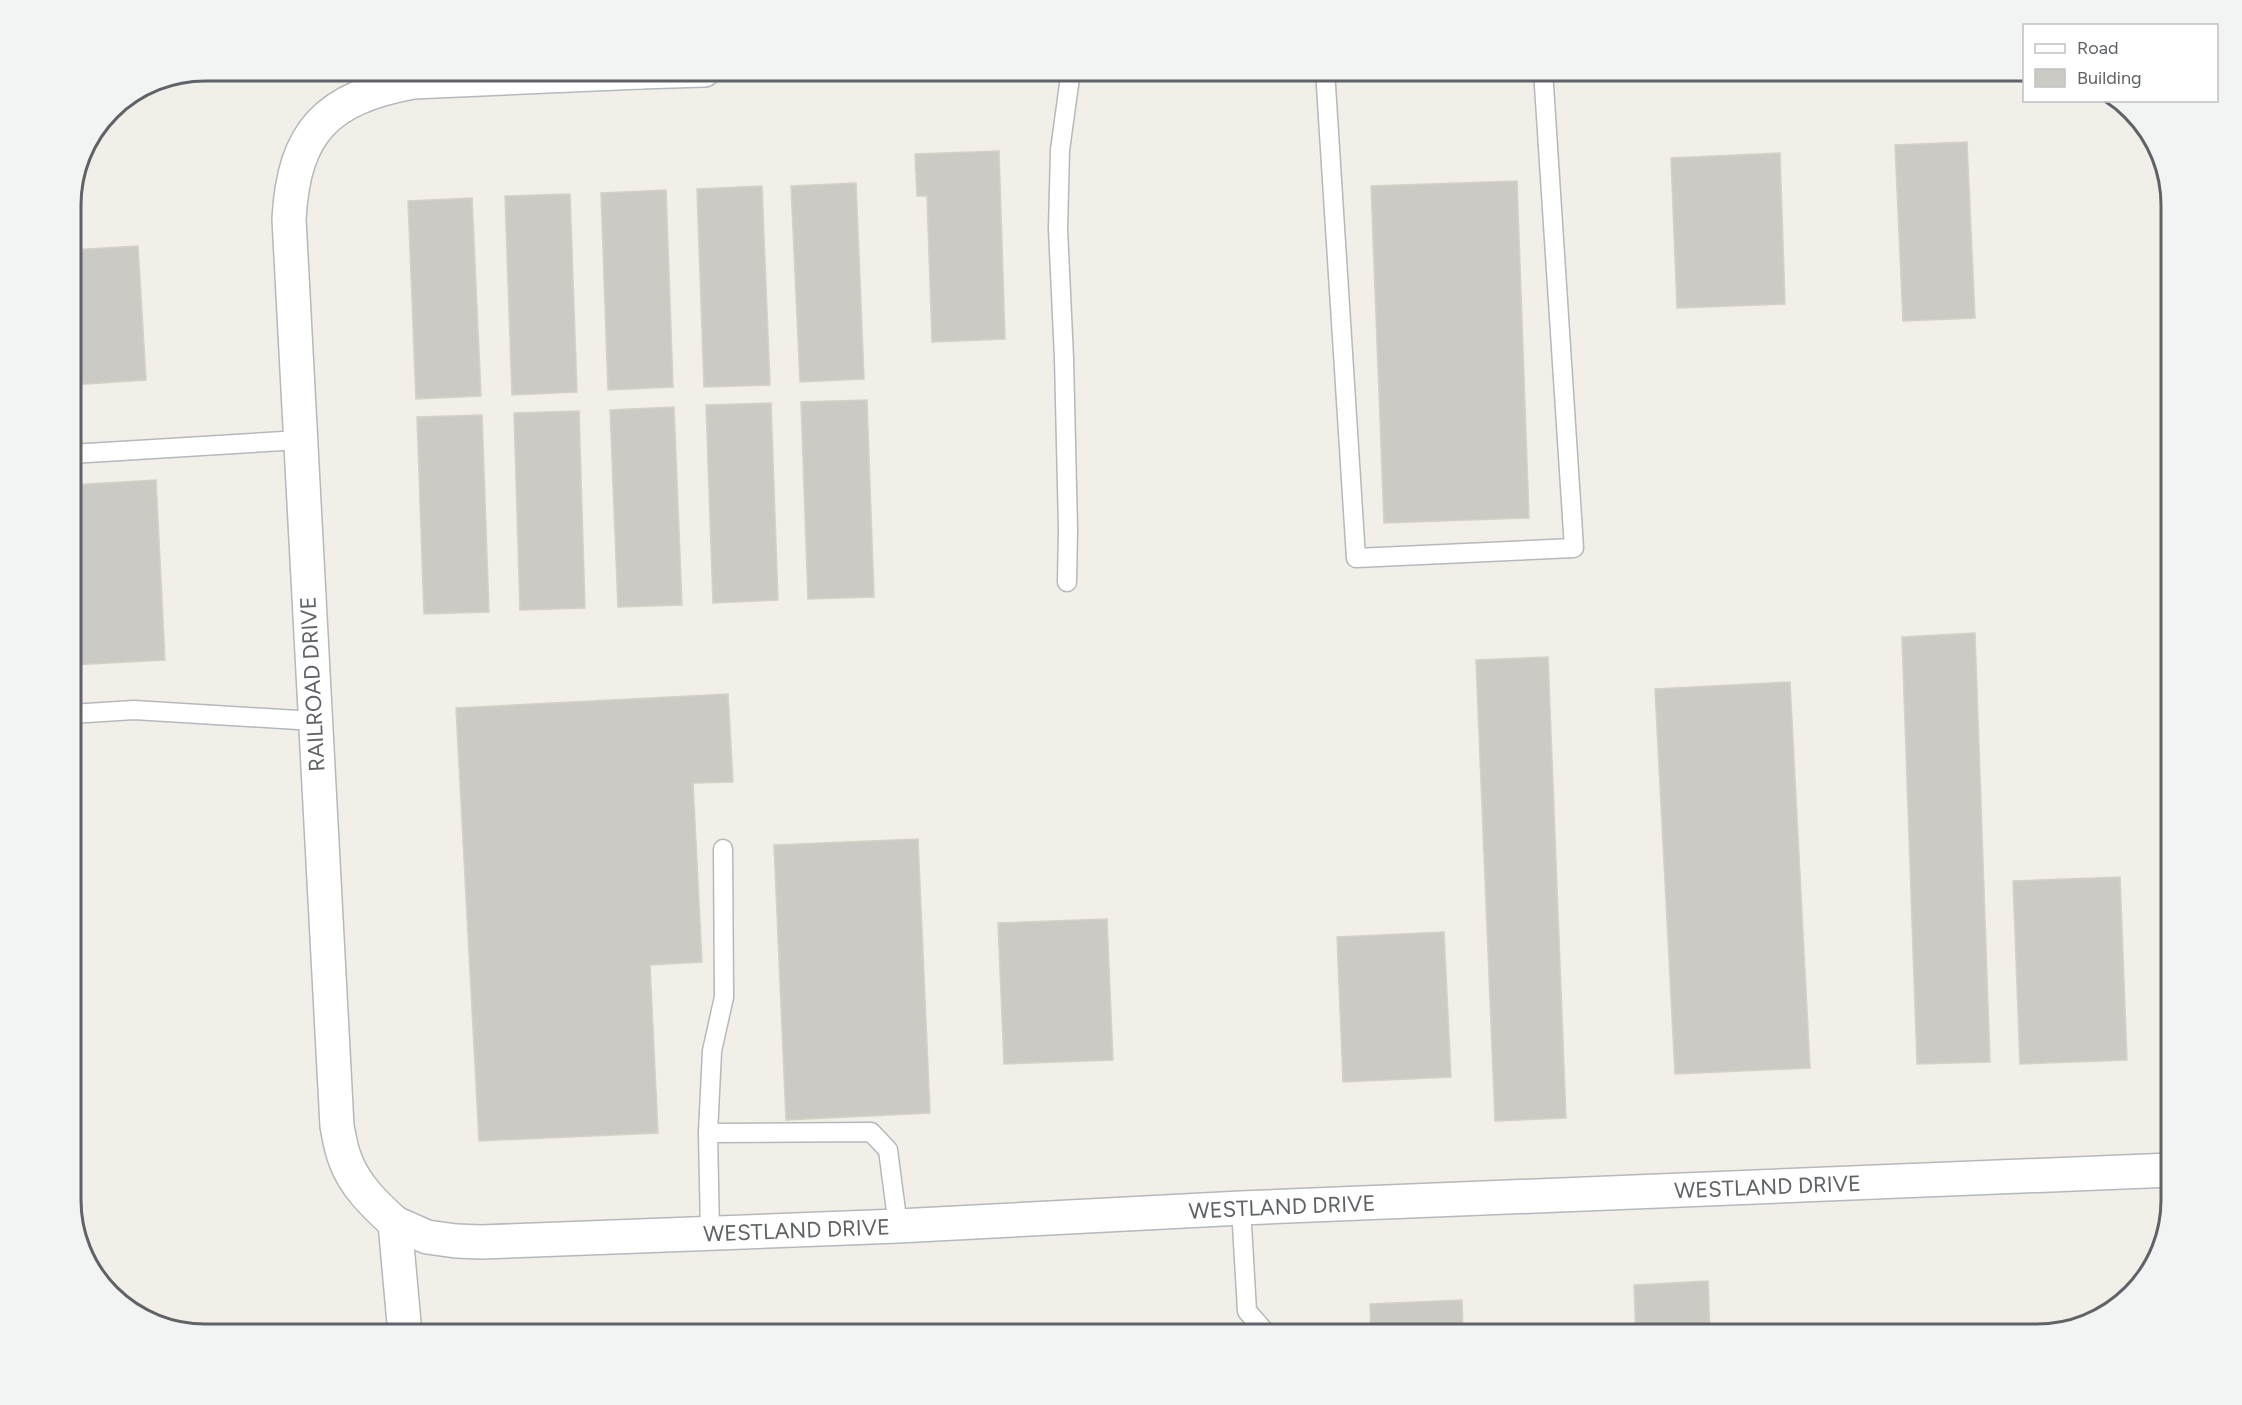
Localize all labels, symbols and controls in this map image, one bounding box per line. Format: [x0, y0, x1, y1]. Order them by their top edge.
legend [2023, 24, 2218, 102]
text: Road [2077, 37, 2118, 59]
text: Building [2077, 67, 2142, 89]
street label: RAILROAD DRIVE [294, 596, 331, 772]
street label: WESTLAND DRIVE [1674, 1170, 1862, 1204]
street label: WESTLAND DRIVE [1188, 1190, 1376, 1225]
street label: WESTLAND DRIVE [703, 1213, 890, 1247]

